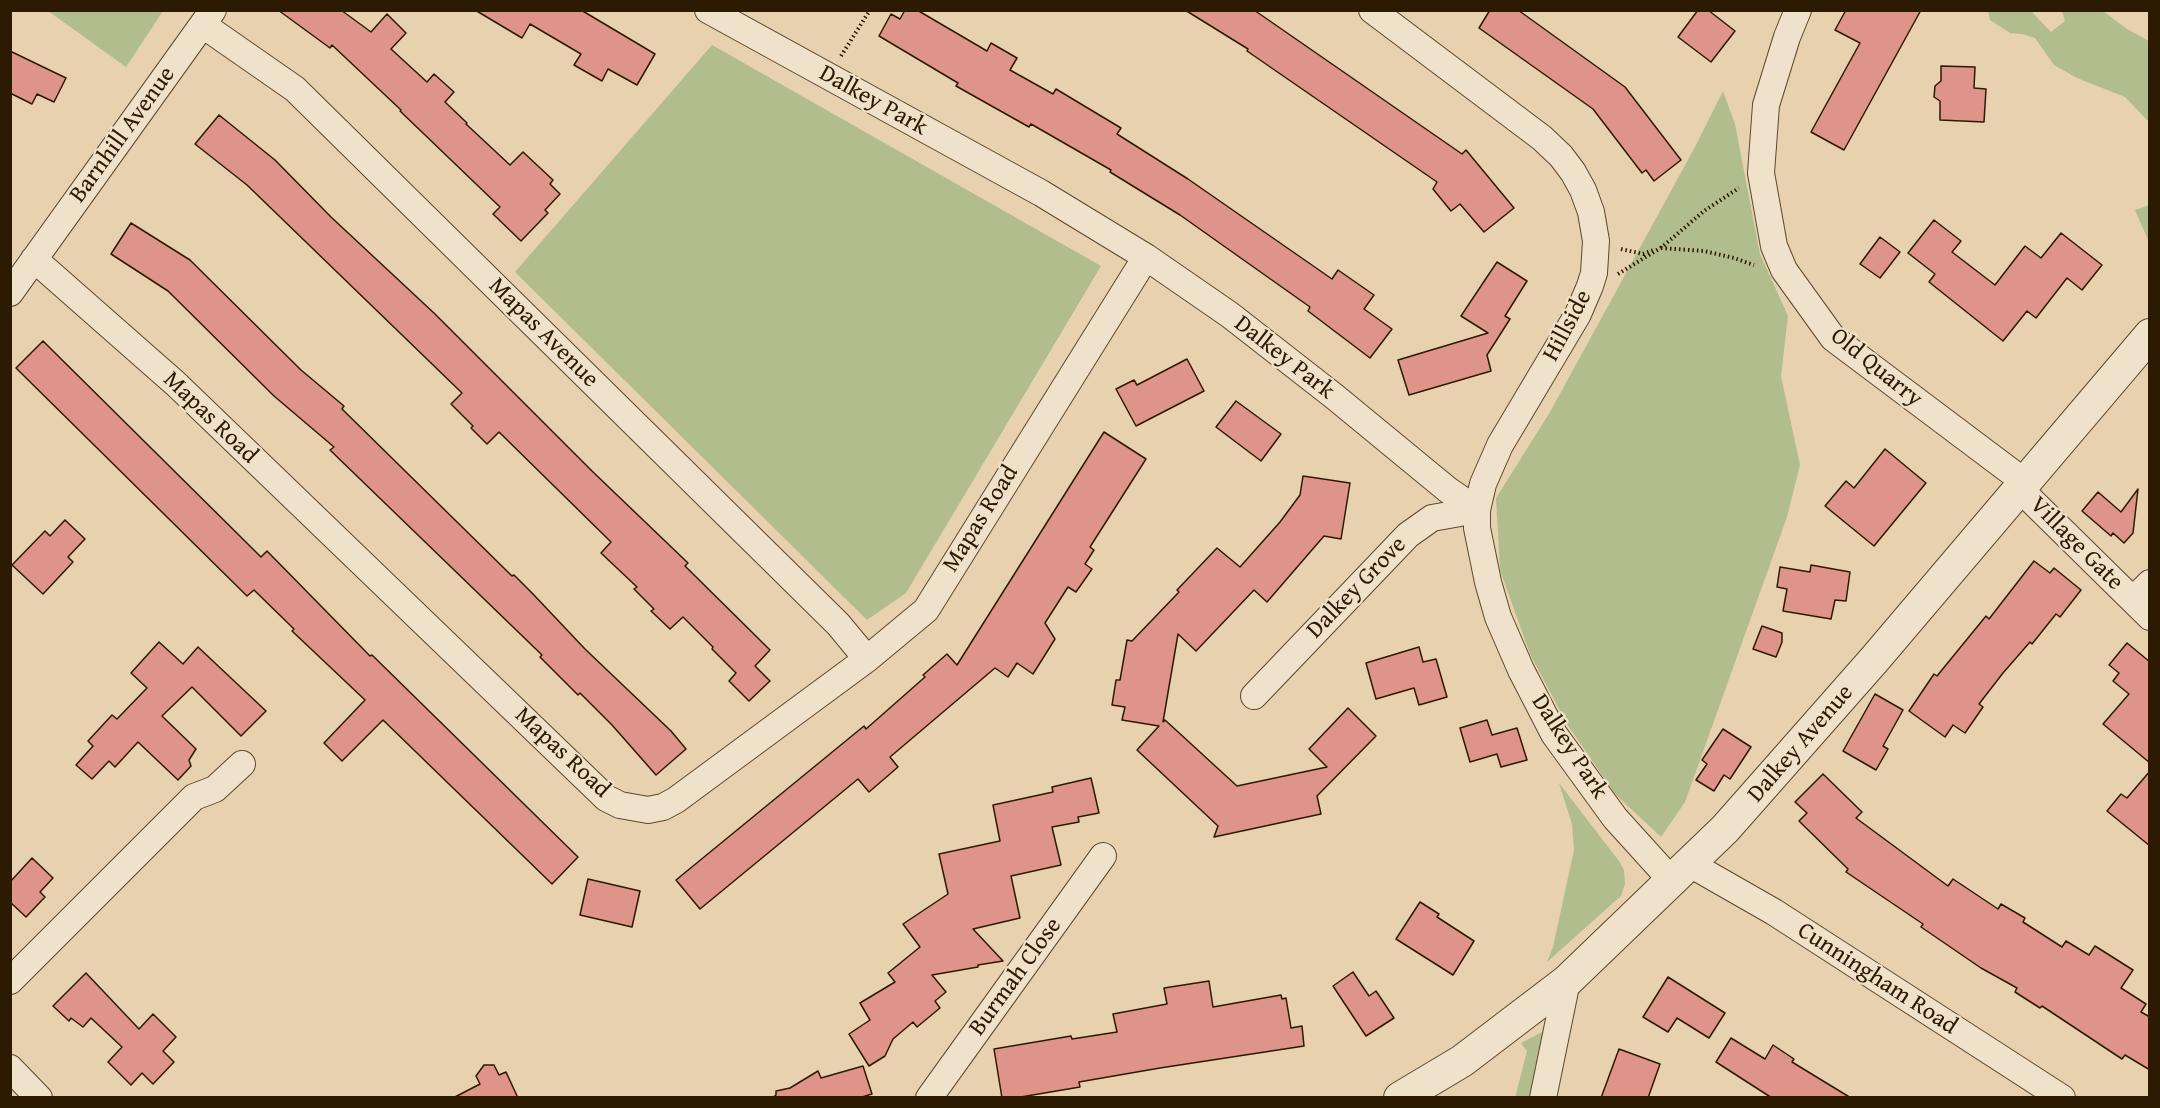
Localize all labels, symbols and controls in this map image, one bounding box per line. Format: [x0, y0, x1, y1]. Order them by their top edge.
street label: Dalkey Park [814, 60, 932, 142]
street label: Barnhill Avenue [64, 61, 182, 209]
street label: Mapas Avenue [482, 272, 604, 394]
street label: Hillside [1537, 285, 1599, 367]
street label: Dalkey Park [1228, 310, 1340, 406]
street label: Old Quarry [1824, 322, 1928, 414]
street label: Mapas Road [157, 366, 263, 470]
street label: Mapas Road [937, 460, 1025, 578]
street label: Village Gate [2023, 491, 2129, 597]
street label: Dalkey Grove [1301, 531, 1413, 645]
street label: Dalkey Avenue [1742, 679, 1860, 809]
street label: Dalkey Park [1524, 689, 1614, 805]
street label: Mapas Road [508, 701, 616, 805]
street label: Burmah Close [963, 912, 1069, 1042]
street label: Cunningham Road [1792, 917, 1962, 1041]

